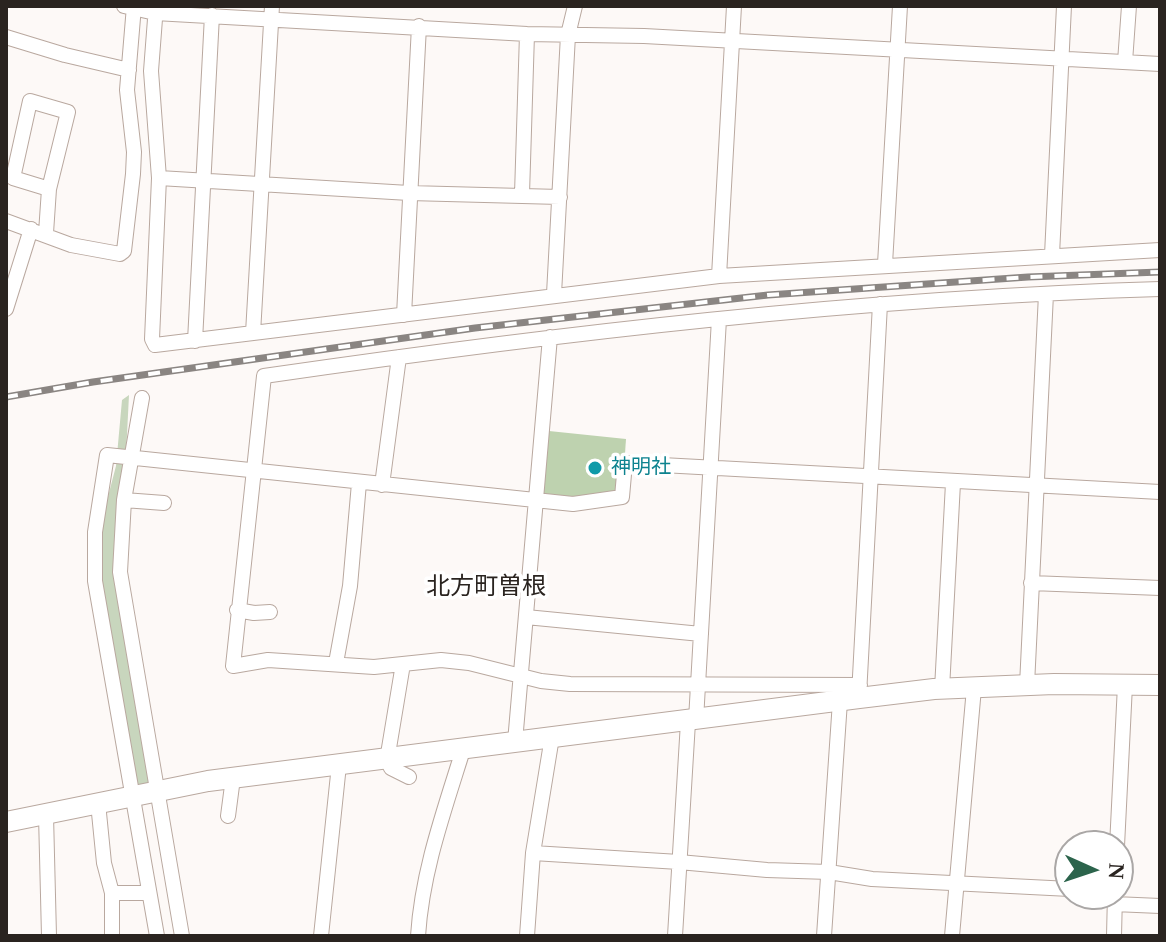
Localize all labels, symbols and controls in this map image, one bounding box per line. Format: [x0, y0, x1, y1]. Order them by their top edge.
place label: 神明社 [611, 456, 671, 480]
marker: 神明社 [586, 459, 604, 477]
district label: 北方町曽根 [426, 574, 546, 602]
north arrow [1054, 830, 1134, 910]
text: N [1104, 863, 1129, 880]

